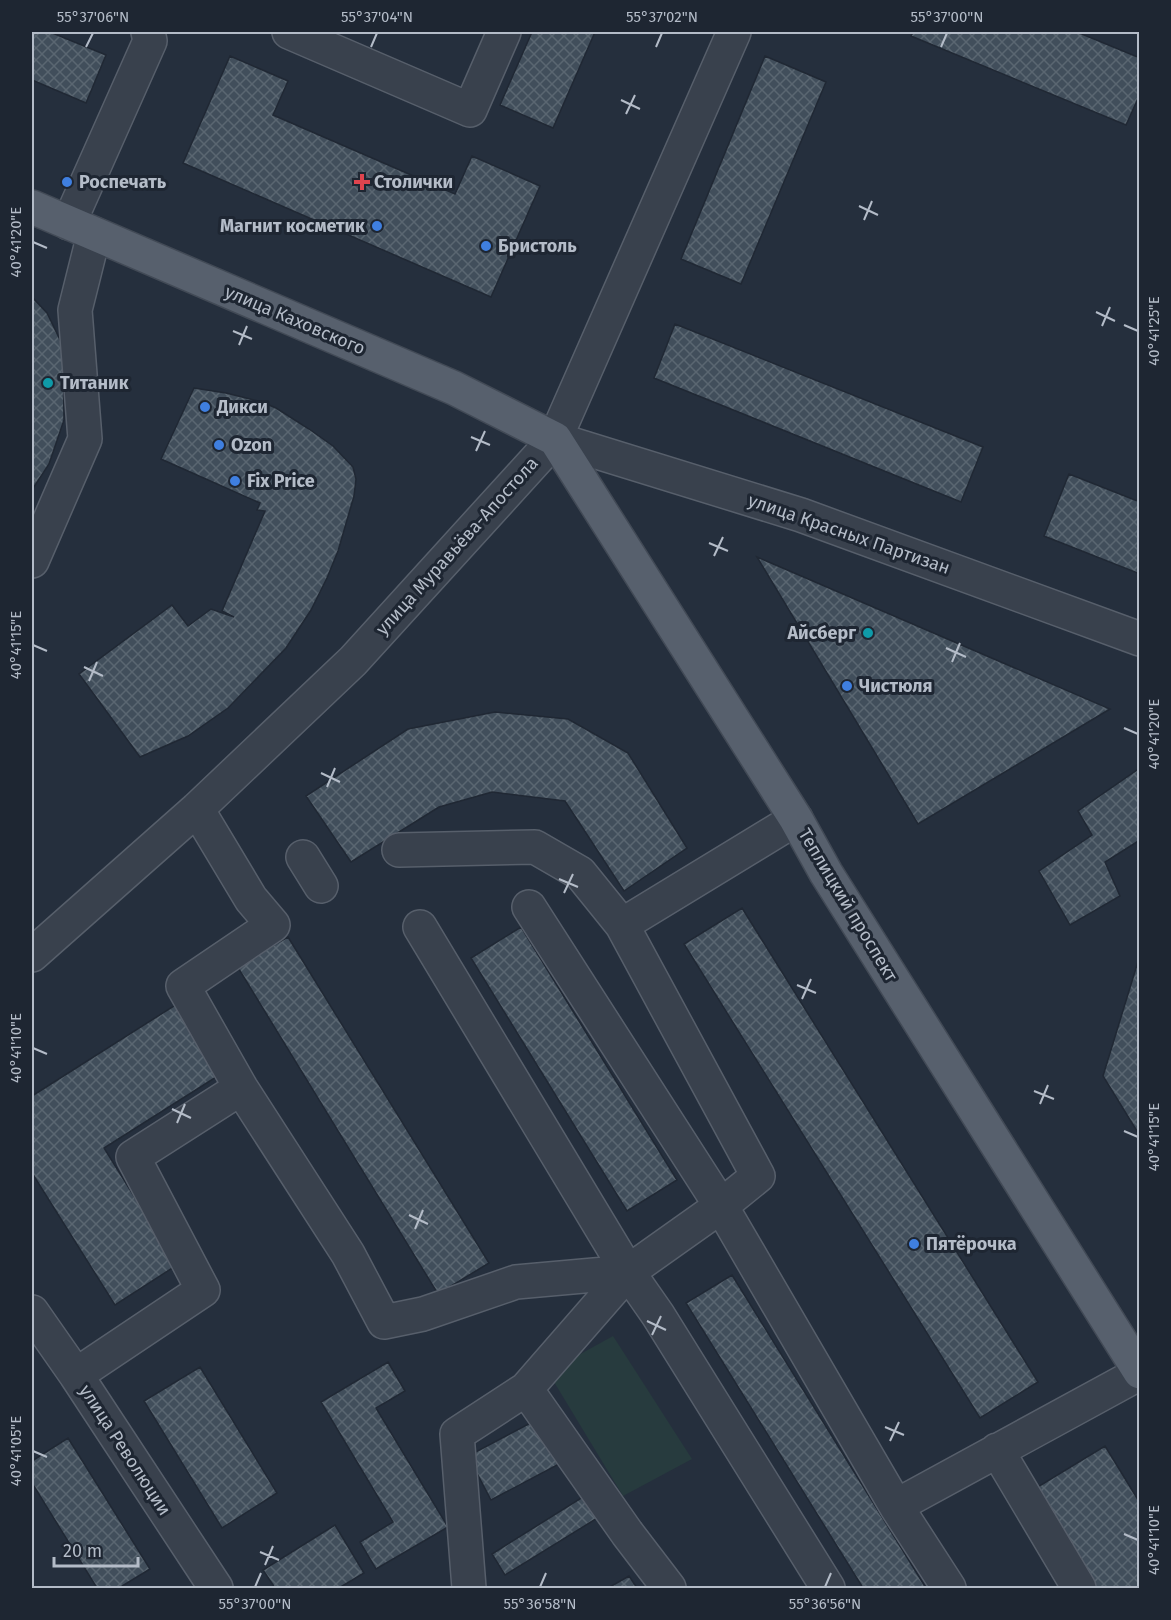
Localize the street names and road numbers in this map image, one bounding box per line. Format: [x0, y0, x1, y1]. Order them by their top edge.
street label: улица Каховского [221, 280, 369, 360]
street label: улица Муравьёва-Апостола [371, 452, 543, 640]
street label: улица Красных Партизан [745, 489, 953, 579]
street label: Теплицкий проспект [794, 825, 903, 986]
street label: улица Революции [74, 1380, 176, 1520]

